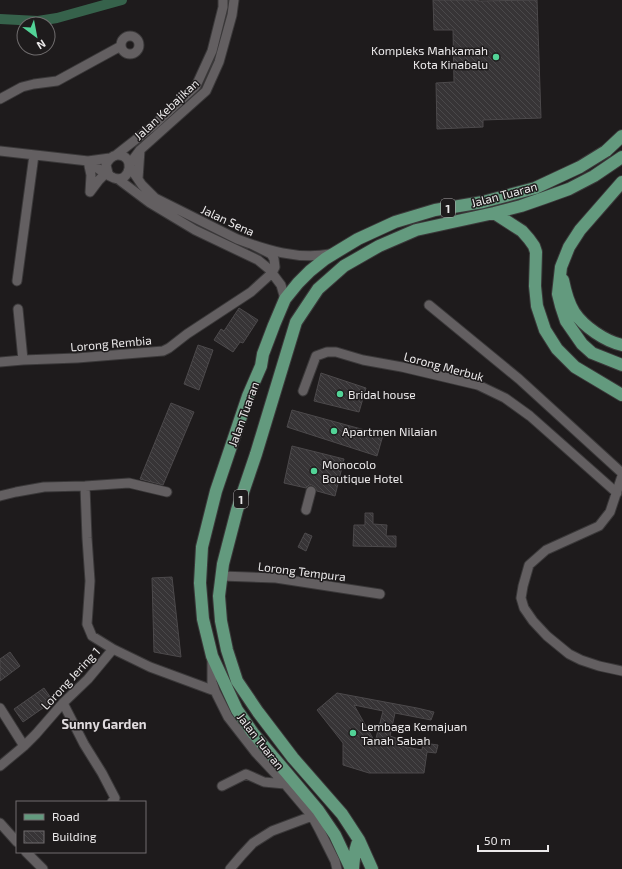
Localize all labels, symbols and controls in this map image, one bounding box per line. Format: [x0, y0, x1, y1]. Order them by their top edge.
north arrow [16, 16, 56, 56]
text: N [35, 37, 48, 53]
place label: Kompleks Mahkamah Kota Kinabalu [371, 43, 488, 71]
marker: Kompleks Mahkamah Kota Kinabalu [491, 52, 501, 62]
street label: Jalan Kebajikan [131, 76, 202, 143]
street label: Jalan Tuaran [469, 178, 539, 210]
road number: 1 [441, 199, 455, 217]
street label: Jalan Sena [199, 202, 257, 238]
street label: Lorong Rembia [70, 332, 152, 354]
street label: Lorong Merbuk [402, 349, 486, 383]
street label: Jalan Tuaran [225, 380, 261, 448]
place label: Bridal house [348, 387, 416, 401]
marker: Bridal house [335, 389, 345, 399]
place label: Apartmen Nilaian [342, 424, 437, 438]
marker: Apartmen Nilaian [329, 426, 339, 436]
place label: Monocolo Boutique Hotel [322, 457, 403, 485]
marker: Monocolo Boutique Hotel [309, 466, 319, 476]
road number: 1 [234, 490, 248, 508]
street label: Lorong Tempura [257, 559, 347, 583]
street label: Lorong Jering 1 [38, 644, 102, 712]
street label: Jalan Tuaran [235, 710, 287, 772]
district label: Sunny Garden [61, 716, 147, 732]
place label: Lembaga Kemajuan Tanah Sabah [361, 719, 467, 747]
marker: Lembaga Kemajuan Tanah Sabah [348, 728, 358, 738]
legend [16, 801, 146, 853]
text: Road [52, 809, 80, 823]
scale bar [478, 827, 548, 853]
text: Building [52, 829, 97, 843]
text: 50 m [484, 833, 511, 847]

